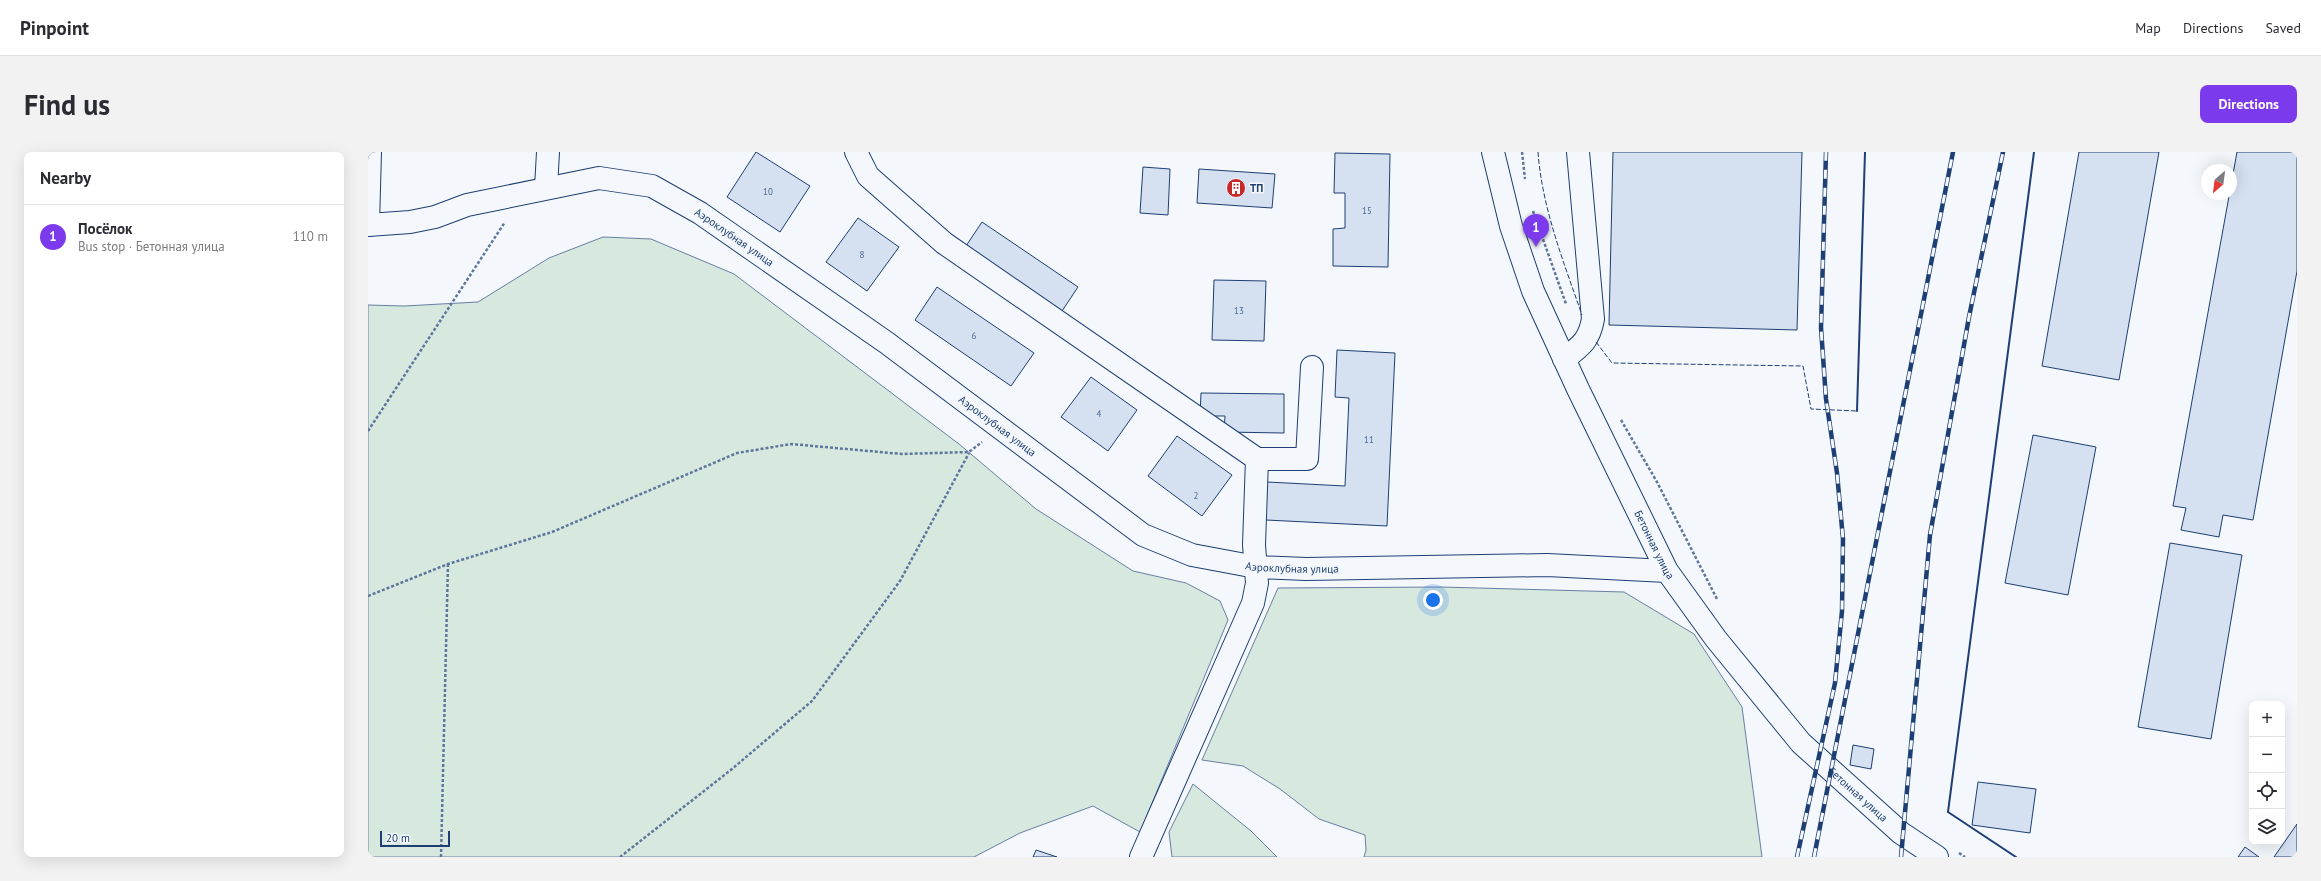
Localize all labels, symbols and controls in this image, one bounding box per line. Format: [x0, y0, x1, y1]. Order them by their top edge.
text: Pinpoint [20, 16, 89, 40]
text: Map [2135, 19, 2161, 37]
text: Directions [2183, 19, 2243, 37]
text: Saved [2265, 19, 2301, 37]
button: Directions [2200, 85, 2297, 123]
text: Find us [24, 86, 110, 123]
north arrow [2201, 164, 2237, 200]
text: Nearby [40, 167, 91, 189]
building icon: ТП [1225, 177, 1247, 199]
place label: ТП [1250, 181, 1263, 195]
house number: 10 [763, 186, 773, 197]
street label: Аэроклубная улица [692, 205, 777, 269]
house number: 15 [1362, 205, 1372, 216]
pin: 1 [1523, 214, 1549, 247]
text: Посёлок [78, 219, 132, 238]
text: 1 [49, 228, 57, 245]
text: 110 m [293, 228, 328, 245]
text: Bus stop · Бетонная улица [78, 238, 225, 255]
house number: 8 [860, 249, 865, 260]
house number: 13 [1234, 305, 1244, 316]
house number: 6 [972, 330, 977, 341]
street label: Аэроклубная улица [956, 392, 1039, 459]
house number: 4 [1097, 408, 1102, 419]
house number: 11 [1364, 434, 1374, 445]
house number: 2 [1194, 490, 1199, 501]
street label: Бетонная улица [1631, 508, 1678, 582]
street label: Аэроклубная улица [1244, 558, 1339, 576]
your location [1423, 590, 1443, 610]
map controls [2249, 701, 2285, 845]
button: + [2249, 701, 2285, 737]
button: − [2249, 737, 2285, 773]
street label: Бетонная улица [1825, 764, 1891, 825]
button: locate [2249, 773, 2285, 809]
button: layers [2249, 809, 2285, 845]
scale bar [380, 829, 450, 848]
text: 20 m [386, 831, 410, 845]

